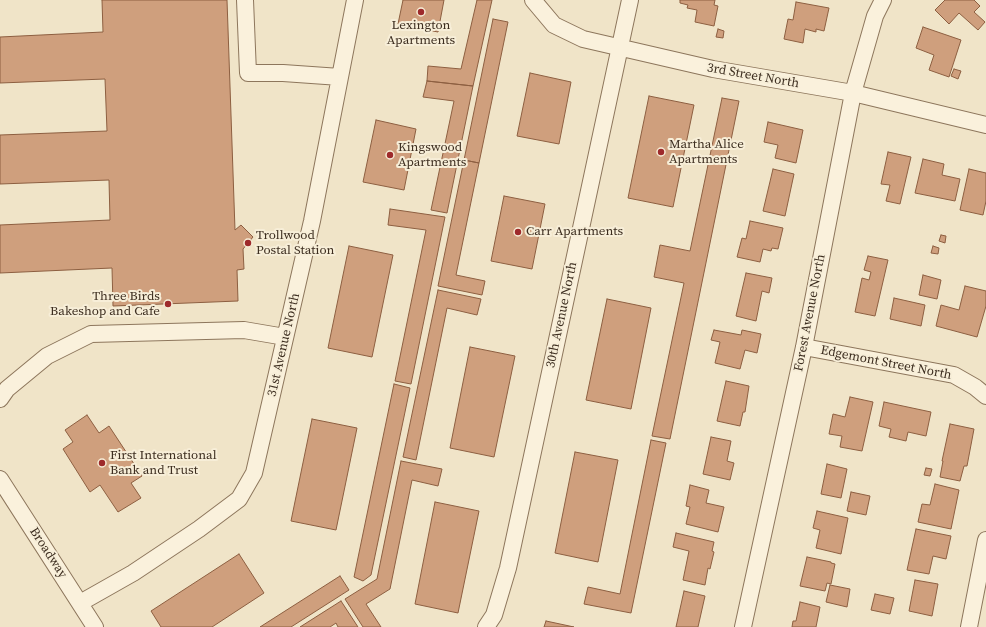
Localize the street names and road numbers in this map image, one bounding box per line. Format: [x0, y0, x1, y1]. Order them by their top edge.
street label: 3rd Street North [706, 60, 800, 92]
street label: Forest Avenue North [791, 253, 829, 373]
street label: 30th Avenue North [543, 261, 581, 369]
street label: 31st Avenue North [264, 292, 304, 398]
street label: Edgemont Street North [819, 343, 953, 383]
street label: Broadway [26, 525, 70, 581]

